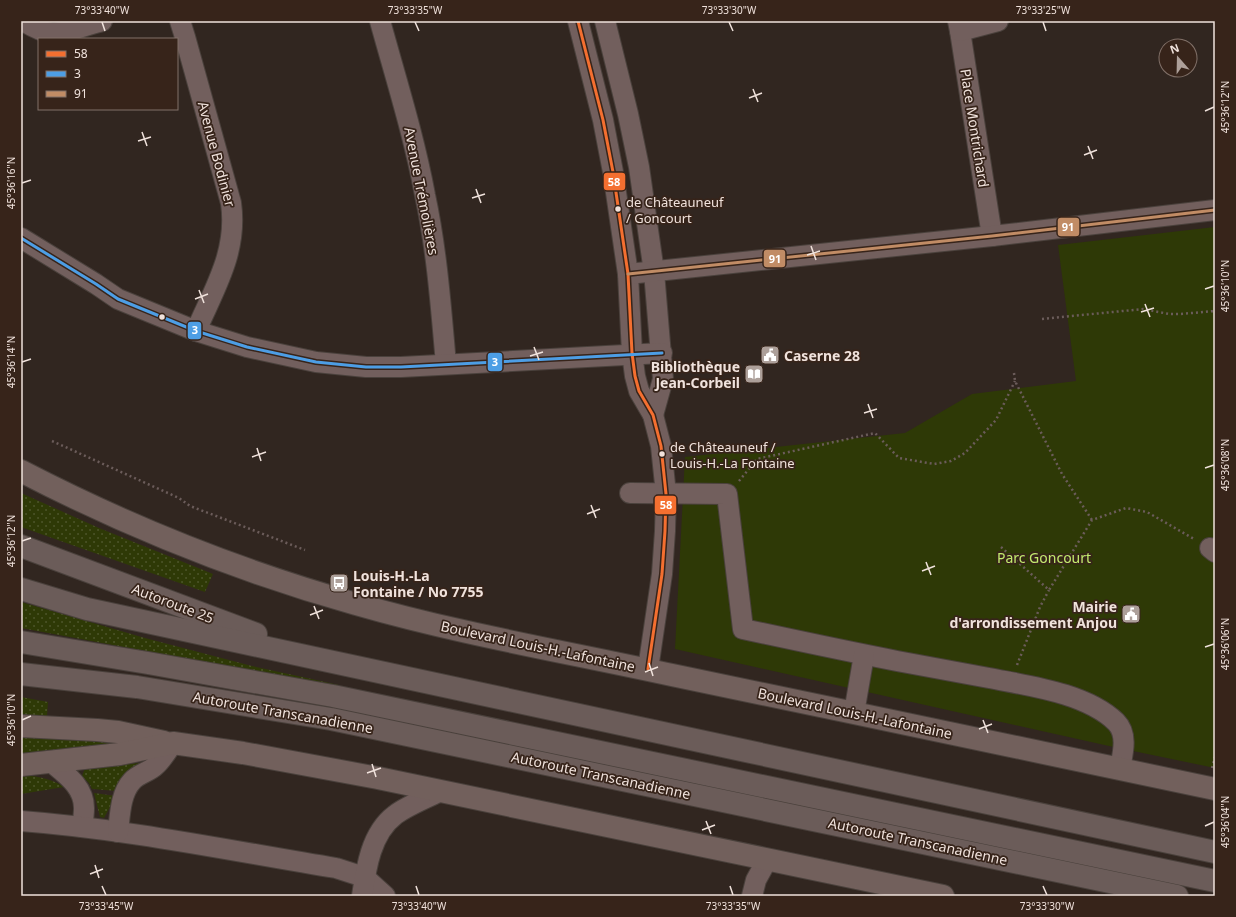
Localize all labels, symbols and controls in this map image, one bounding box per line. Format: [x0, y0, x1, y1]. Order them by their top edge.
text: 73°33'40"W [75, 3, 130, 17]
text: 73°33'35"W [388, 3, 443, 17]
text: 73°33'30"W [702, 3, 757, 17]
text: 73°33'25"W [1016, 3, 1071, 17]
legend [38, 38, 178, 110]
north arrow [1158, 38, 1198, 78]
text: N [1168, 40, 1181, 57]
text: 58 [74, 45, 88, 62]
text: 3 [74, 65, 81, 82]
street label: Place Montrichard [956, 67, 994, 189]
text: 45°36'12"N [1218, 81, 1232, 133]
text: 91 [74, 85, 88, 102]
street label: Avenue Bodinier [194, 99, 240, 209]
street label: Avenue Trémolières [400, 125, 444, 257]
text: 45°36'16"N [4, 157, 18, 209]
line badge: 58 [603, 172, 626, 191]
text: 58 [608, 174, 620, 189]
place label: de Châteauneuf / Goncourt [626, 193, 725, 227]
marker: de Châteauneuf / Goncourt [613, 204, 623, 214]
line badge: 91 [1057, 217, 1080, 237]
text: 91 [1062, 219, 1074, 234]
line badge: 91 [763, 249, 786, 268]
text: 91 [769, 251, 781, 266]
text: 45°36'10"N [1218, 260, 1232, 312]
unlabelled marker [157, 312, 167, 322]
line badge: 3 [187, 321, 202, 340]
text: 3 [192, 322, 198, 337]
text: 45°36'14"N [4, 336, 18, 388]
public building icon: Caserne 28 [759, 344, 781, 366]
place label: Caserne 28 [784, 346, 860, 365]
line badge: 3 [487, 352, 503, 372]
text: 3 [492, 354, 498, 369]
place label: Bibliothèque Jean-Corbeil [651, 357, 740, 392]
library icon: Bibliothèque Jean-Corbeil [743, 363, 765, 385]
place label: de Châteauneuf / Louis-H.-La Fontaine [670, 438, 795, 472]
text: 45°36'08"N [1218, 439, 1232, 491]
marker: de Châteauneuf / Louis-H.-La Fontaine [657, 449, 667, 459]
line badge: 58 [654, 495, 677, 515]
text: 58 [660, 497, 672, 512]
text: 45°36'12"N [4, 515, 18, 567]
park label: Parc Goncourt [997, 548, 1091, 567]
place label: Louis-H.-La Fontaine / No 7755 [353, 566, 484, 601]
bus stop icon: Louis-H.-La Fontaine / No 7755 [328, 572, 350, 594]
street label: Autoroute 25 [129, 579, 217, 627]
place label: Mairie d'arrondissement Anjou [949, 597, 1117, 632]
public building icon: Mairie d'arrondissement Anjou [1120, 603, 1142, 625]
street label: Boulevard Louis-H.-Lafontaine [439, 616, 637, 676]
text: 45°36'06"N [1218, 618, 1232, 670]
street label: Boulevard Louis-H.-Lafontaine [756, 683, 954, 743]
street label: Autoroute Transcanadienne [191, 687, 375, 737]
text: 45°36'10"N [4, 694, 18, 746]
street label: Autoroute Transcanadienne [510, 747, 692, 803]
text: 45°36'04"N [1218, 796, 1232, 848]
street label: Autoroute Transcanadienne [827, 813, 1009, 869]
text: 73°33'45"W [79, 899, 134, 913]
text: 73°33'40"W [392, 899, 447, 913]
text: 73°33'35"W [706, 899, 761, 913]
text: 73°33'30"W [1020, 899, 1075, 913]

